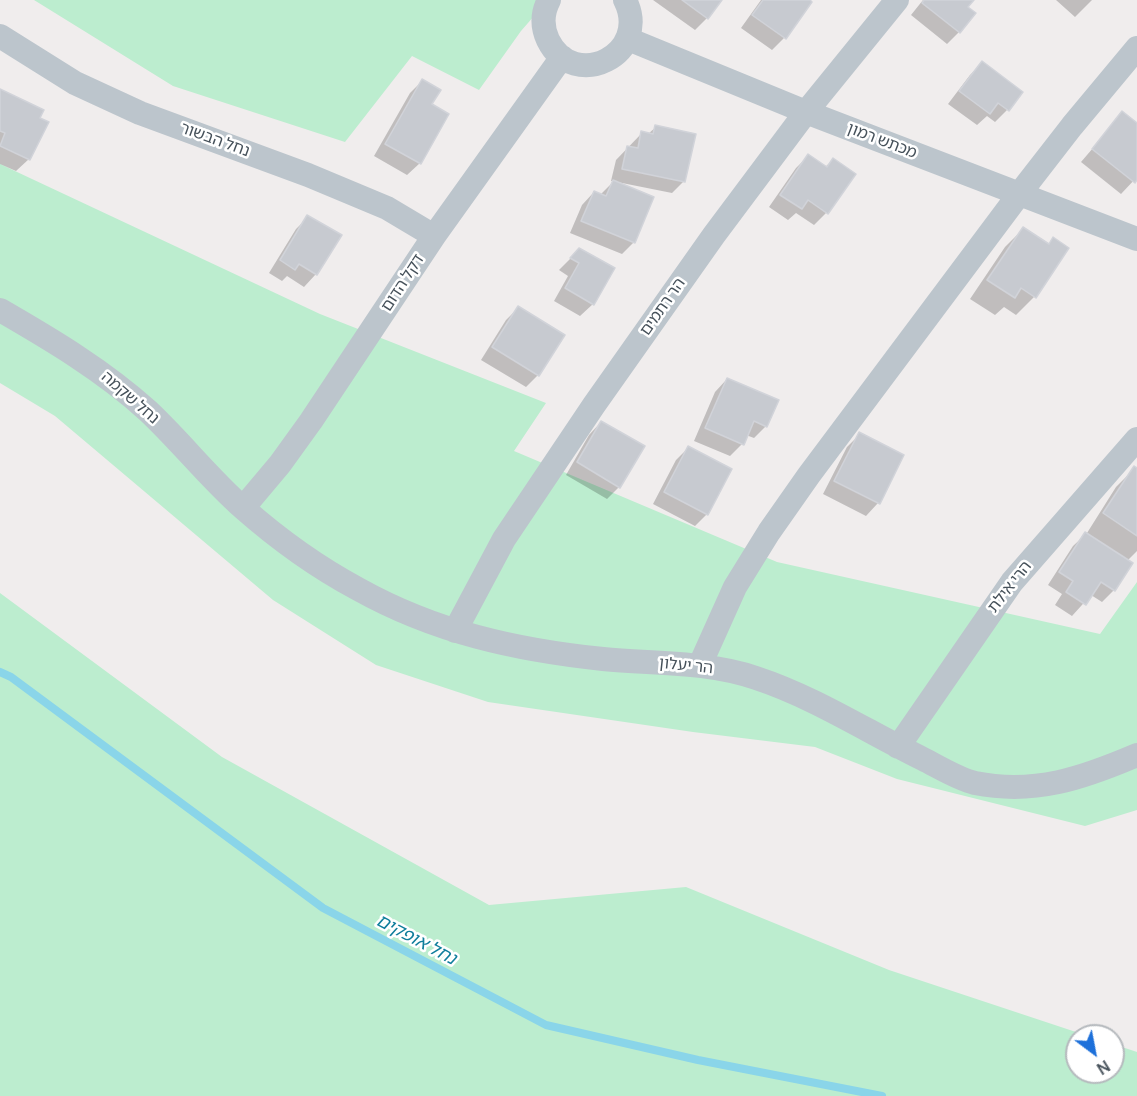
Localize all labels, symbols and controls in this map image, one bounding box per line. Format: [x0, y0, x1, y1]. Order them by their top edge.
street label: נחל הבשור [178, 119, 252, 161]
street label: מכתש רמון [845, 119, 919, 163]
street label: דקל הדום [377, 251, 429, 315]
street label: הר רתמים [636, 275, 690, 339]
street label: נחל שקמה [97, 368, 163, 428]
street label: הרי אילת [984, 557, 1036, 617]
street label: הר יעלון [658, 654, 714, 678]
water label: נחל אופקים [372, 910, 460, 970]
north arrow [1065, 1024, 1125, 1084]
text: N [1093, 1055, 1114, 1080]

